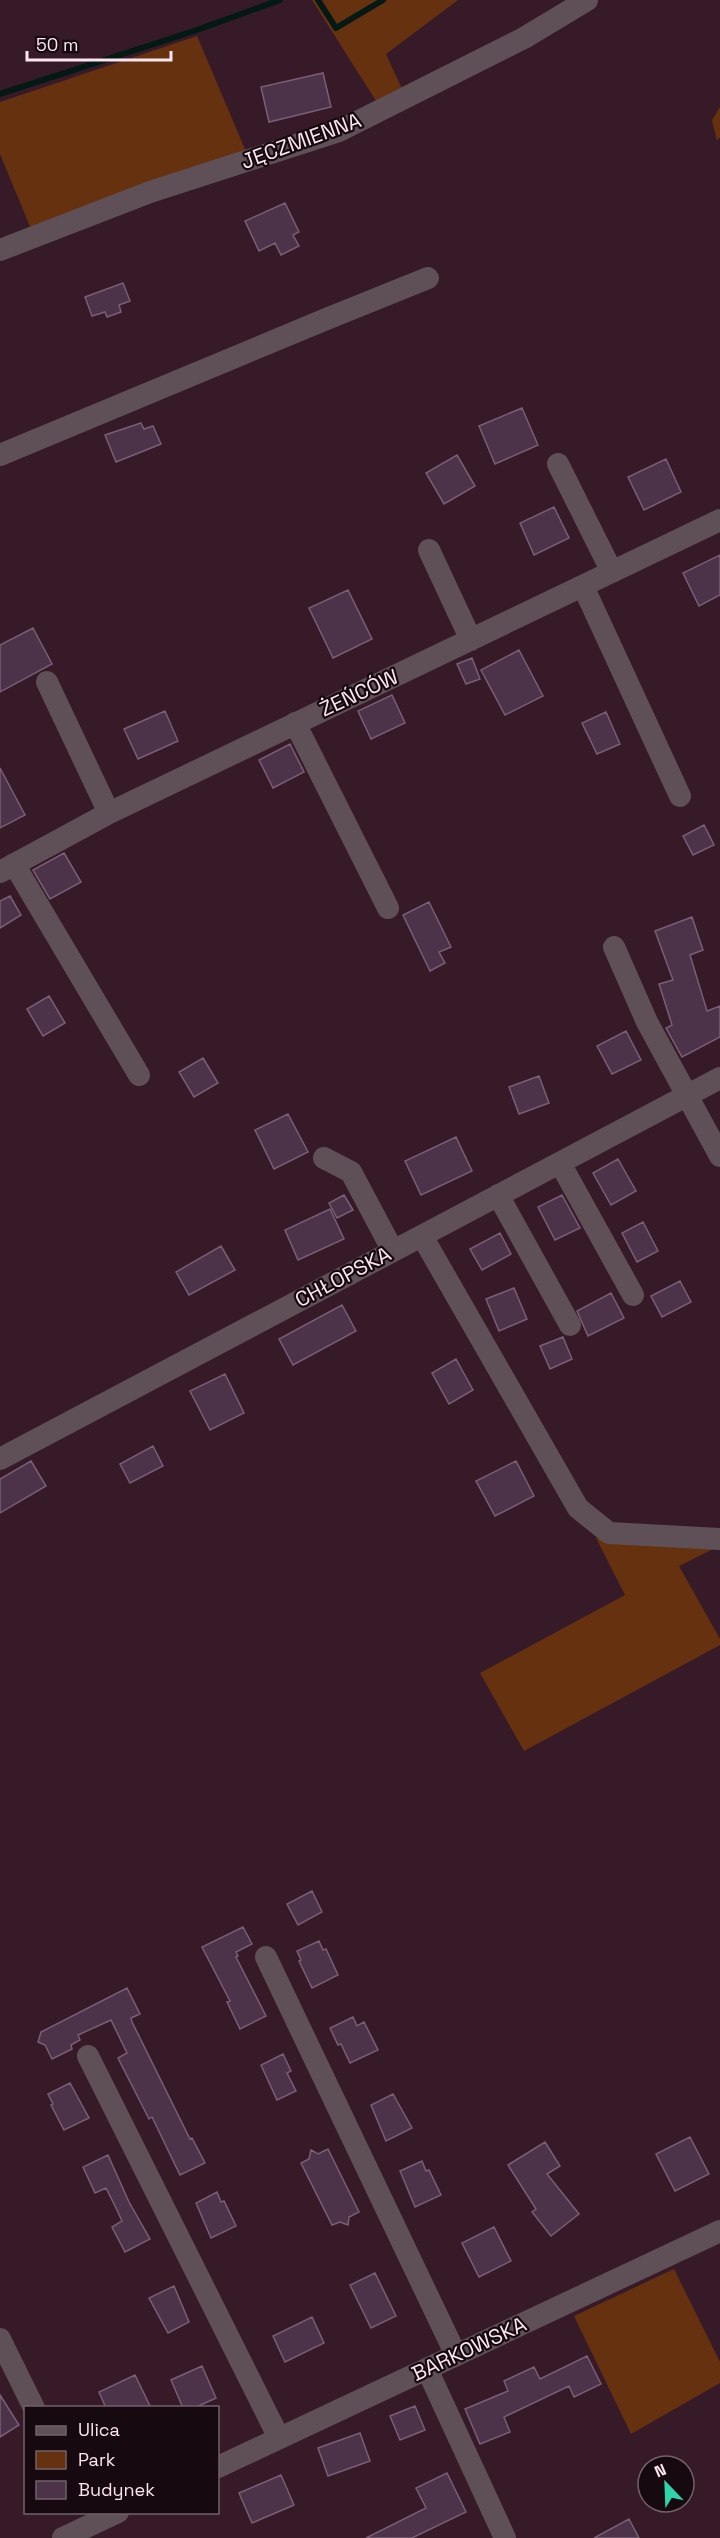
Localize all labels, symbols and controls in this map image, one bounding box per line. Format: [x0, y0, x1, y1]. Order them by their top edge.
scale bar [27, 24, 171, 62]
text: 50 m [36, 33, 78, 56]
street label: JĘCZMIENNA [237, 106, 365, 175]
street label: ŻEŃCÓW [315, 663, 402, 722]
street label: CHŁOPSKA [290, 1240, 395, 1313]
street label: BARKOWSKA [407, 2310, 531, 2387]
legend [24, 2406, 219, 2514]
text: Ulica [78, 2418, 120, 2441]
text: Park [78, 2448, 116, 2471]
north arrow [636, 2454, 696, 2514]
text: N [651, 2459, 669, 2482]
text: Budynek [78, 2478, 155, 2501]

